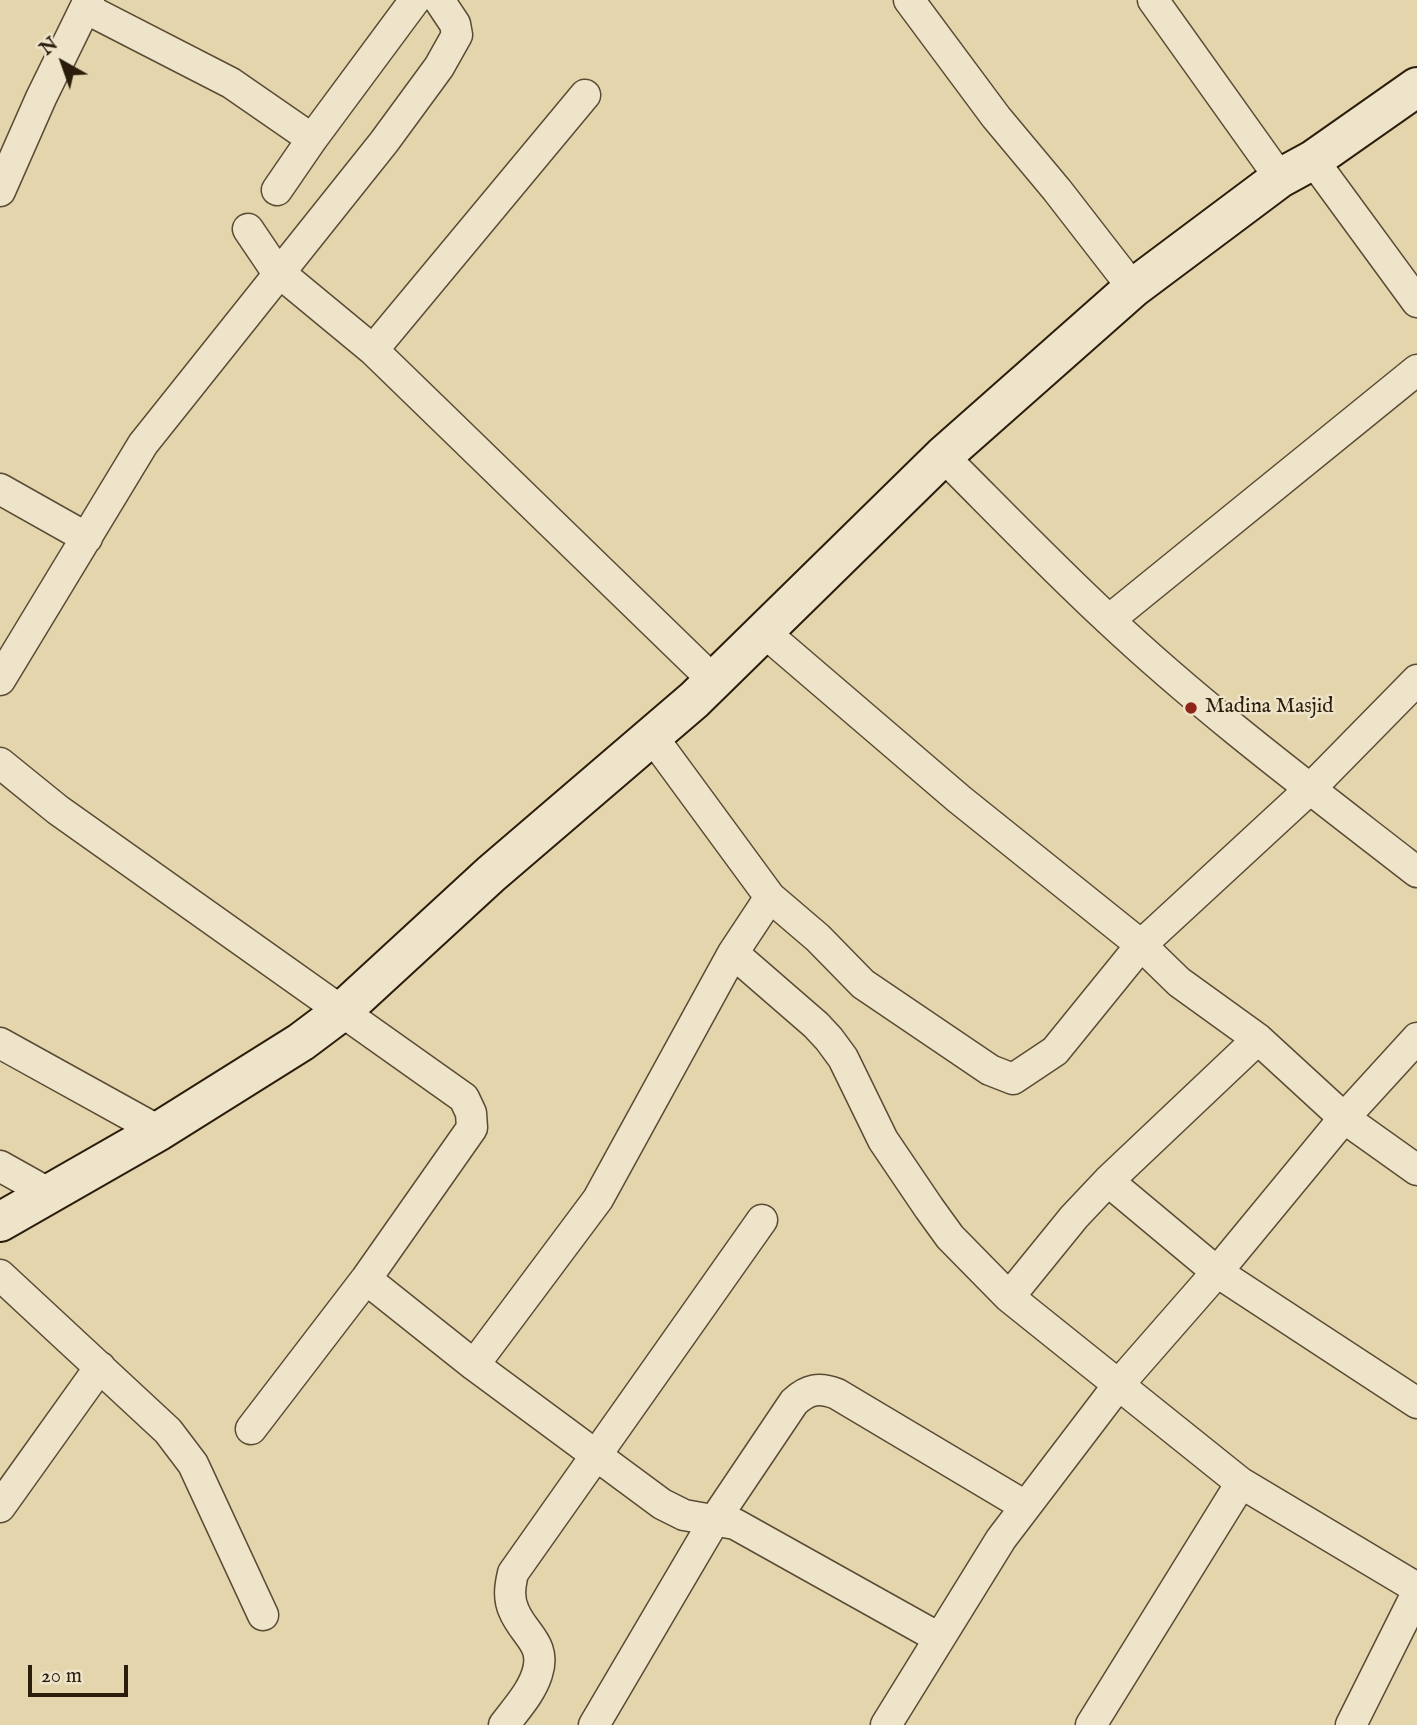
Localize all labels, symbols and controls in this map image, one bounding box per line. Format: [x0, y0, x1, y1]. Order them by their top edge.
north arrow [28, 28, 98, 98]
text: N [35, 32, 64, 61]
place label: Madina Masjid [1205, 695, 1333, 721]
marker: Madina Masjid [1183, 700, 1199, 716]
scale bar [32, 1652, 131, 1696]
text: 20 m [41, 1663, 82, 1690]

